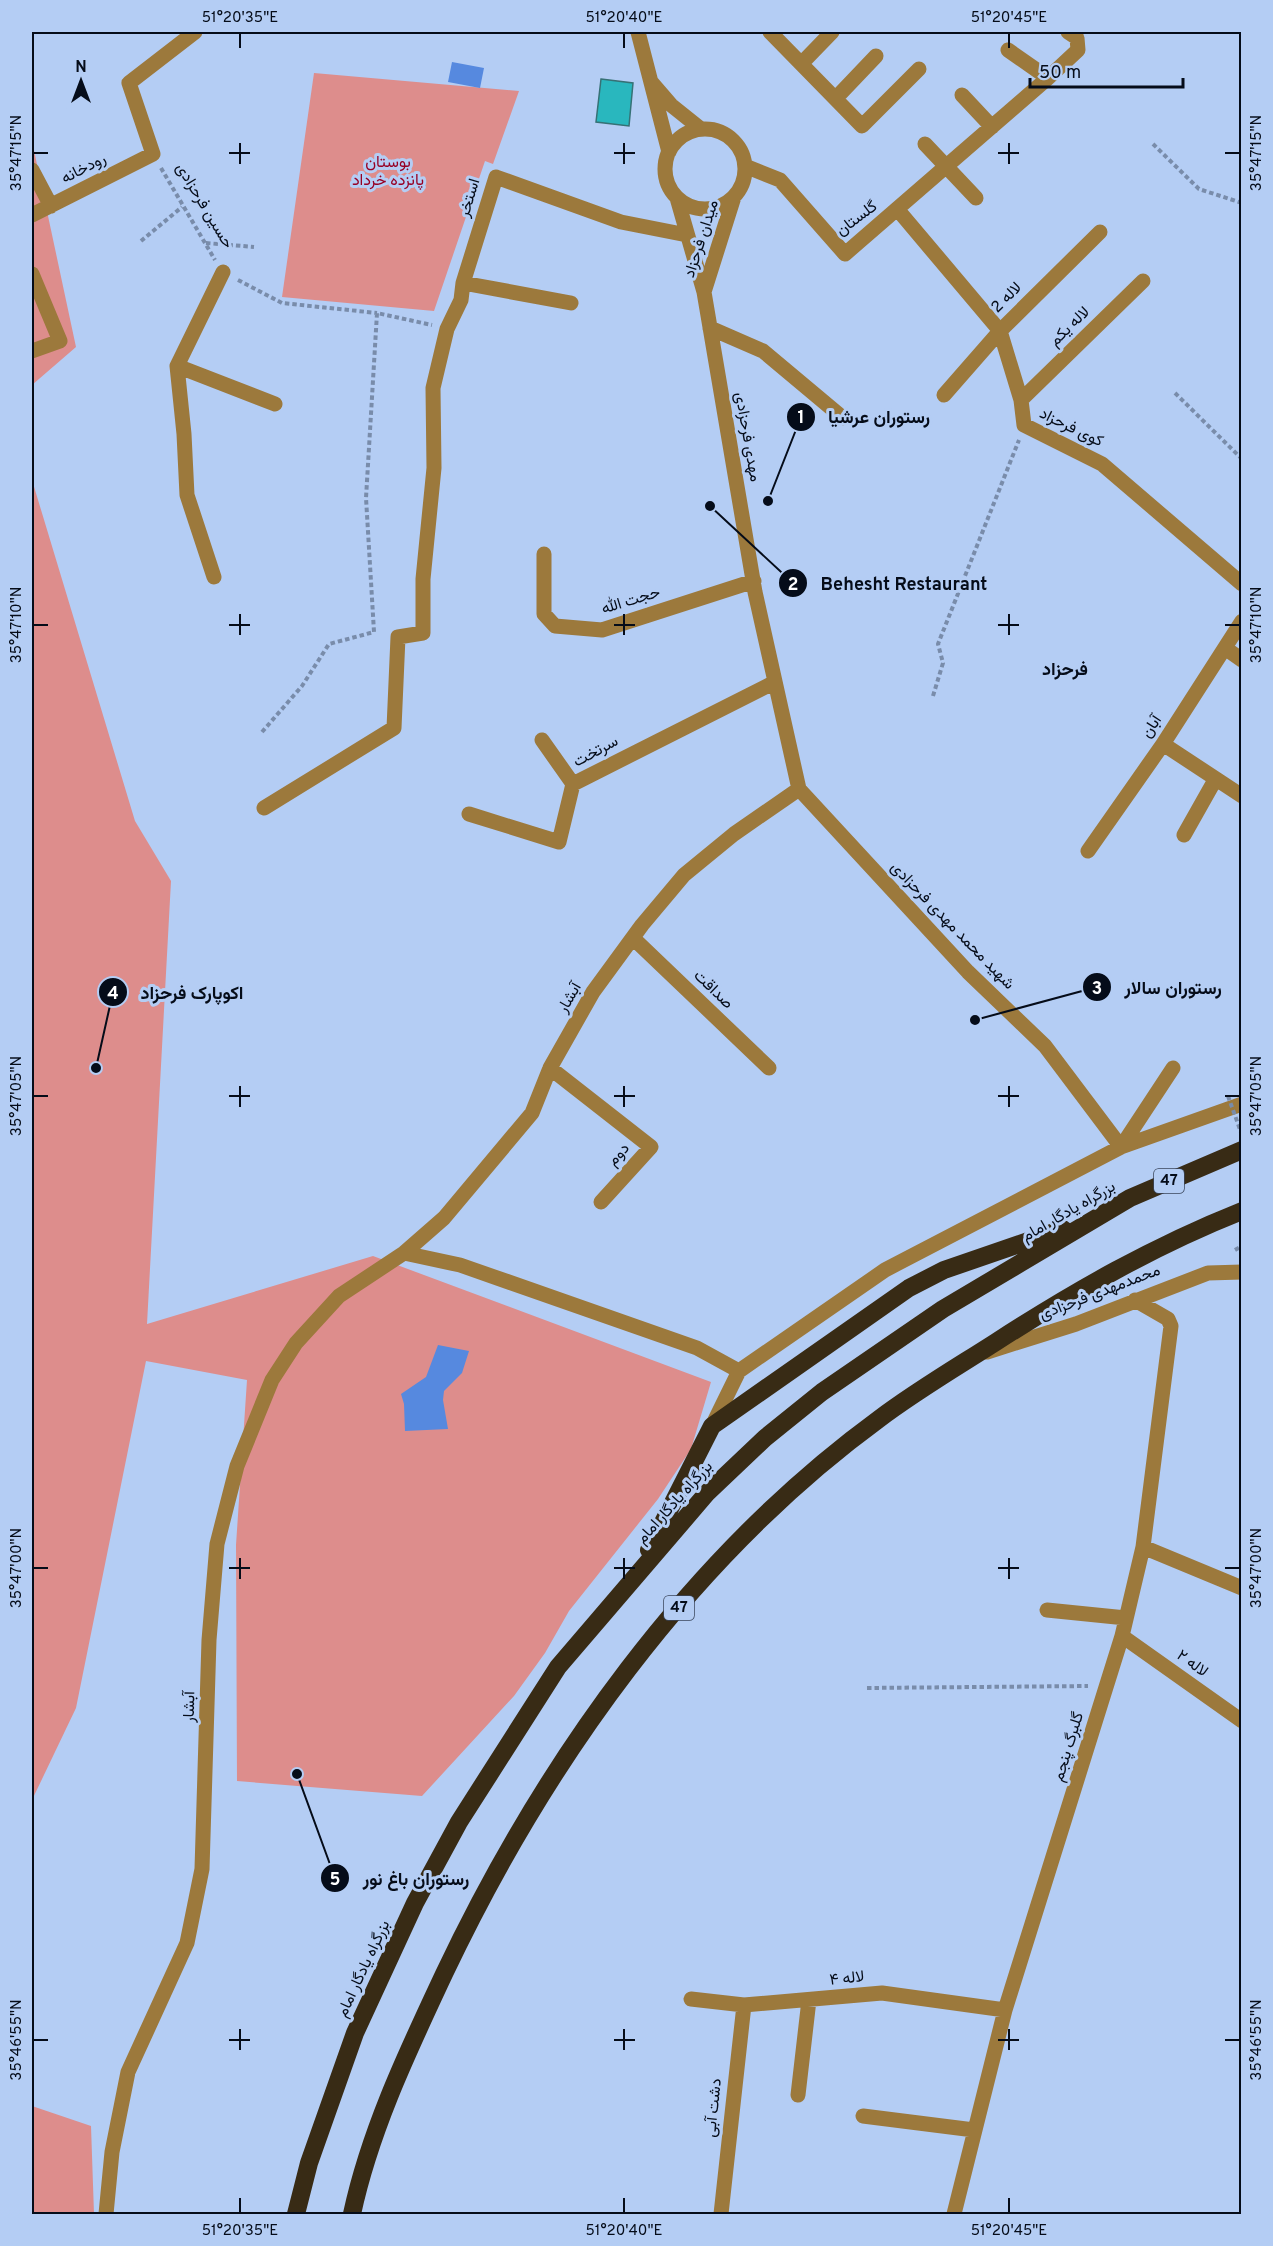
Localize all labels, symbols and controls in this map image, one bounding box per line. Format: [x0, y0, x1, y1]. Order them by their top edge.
text: 51°20'35"E [202, 9, 278, 28]
text: 51°20'40"E [585, 9, 663, 28]
text: 51°20'45"E [971, 9, 1047, 28]
north arrow [51, 51, 111, 111]
scale bar [1030, 51, 1183, 89]
text: N [75, 58, 87, 78]
text: 50 m [1039, 62, 1081, 85]
text: 35°47'15"N [8, 115, 27, 191]
text: 35°47'15"N [1248, 115, 1267, 191]
street label: رودخانه [58, 149, 110, 189]
park label: بوستان پانزده خرداد [352, 153, 424, 191]
street label: حسین فرحزادی [171, 159, 238, 253]
street label: استخر [454, 176, 485, 221]
street label: گلستان [832, 197, 882, 241]
street label: میدان فرحزاد [680, 198, 724, 280]
street label: لاله 2 [987, 278, 1027, 318]
street label: لاله یکم [1045, 303, 1095, 351]
street label: مهدی فرحزادی [729, 391, 765, 483]
callout: رستوران عرشیا [786, 399, 942, 435]
street label: کوی فرحزاد [1036, 404, 1106, 452]
text: 1 [797, 407, 805, 430]
text: رستوران عرشیا [828, 407, 930, 430]
callout: Behesht Restaurant [778, 565, 999, 601]
text: 2 [787, 574, 799, 597]
text: Behesht Restaurant [821, 574, 987, 597]
street label: حجت الله [599, 582, 663, 619]
text: 35°47'10"N [8, 587, 27, 663]
text: 35°47'10"N [1248, 587, 1267, 663]
district label: فرحزاد [1042, 659, 1088, 682]
street label: آبان [1137, 711, 1167, 742]
street label: سرتخت [570, 732, 622, 772]
street label: شهید محمد مهدی فرحزادی [886, 858, 1018, 994]
street label: صداقت [689, 966, 737, 1014]
callout: رستوران سالار [1082, 969, 1234, 1005]
callout: اکوپارک فرحزاد [98, 974, 255, 1010]
street label: آبشار [553, 978, 587, 1018]
text: 3 [1092, 978, 1102, 1001]
text: رستوران سالار [1123, 978, 1222, 1001]
text: 4 [107, 983, 119, 1006]
text: اکوپارک فرحزاد [140, 983, 244, 1006]
text: 35°47'05"N [8, 1056, 27, 1136]
text: 35°47'05"N [1248, 1056, 1267, 1136]
street label: دوم [603, 1139, 635, 1171]
road number: 47 [1154, 1169, 1184, 1193]
street label: بزرگراه یادگار امام [1019, 1177, 1119, 1247]
street label: محمدمهدی فرحزادی [1037, 1261, 1163, 1325]
street label: بزرگراه یادگار امام [632, 1457, 718, 1549]
text: 35°47'00"N [8, 1528, 27, 1608]
text: 35°47'00"N [1248, 1528, 1267, 1608]
road number: 47 [664, 1596, 694, 1620]
street label: لاله ۲ [1172, 1646, 1212, 1682]
street label: آبشار [180, 1690, 200, 1724]
street label: گلبرگ پنجم [1049, 1710, 1089, 1784]
callout: رستوران باغ نور [320, 1860, 481, 1896]
text: 5 [330, 1869, 341, 1892]
text: رستوران باغ نور [362, 1869, 469, 1892]
street label: بزرگراه یادگار امام [333, 1917, 395, 2021]
street label: لاله ۴ [829, 1967, 865, 1991]
text: 35°46'55"N [8, 1999, 27, 2081]
text: 35°46'55"N [1248, 1999, 1267, 2081]
street label: دشت آبی [701, 2078, 727, 2138]
text: 51°20'35"E [202, 2222, 278, 2241]
text: 51°20'40"E [585, 2222, 663, 2241]
text: 51°20'45"E [971, 2222, 1047, 2241]

